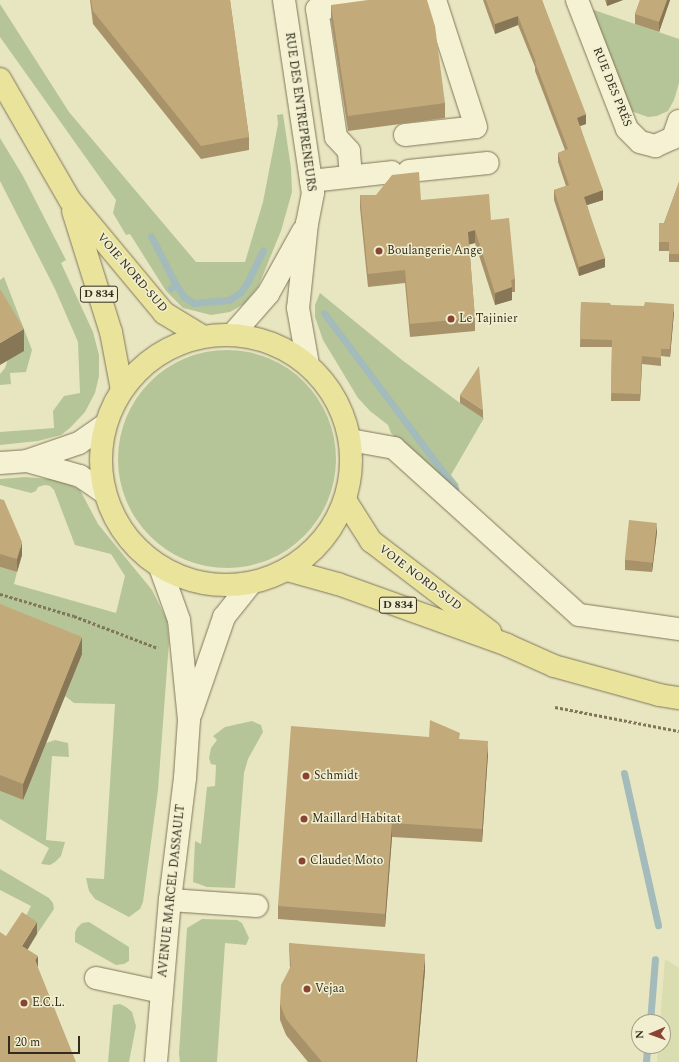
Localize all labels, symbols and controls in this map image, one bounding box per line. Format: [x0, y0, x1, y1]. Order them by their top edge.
street label: RUE DES ENTREPRENEURS [282, 31, 318, 193]
street label: RUE DES PRÉS [589, 45, 635, 129]
street label: VOIE NORD-SUD [94, 231, 170, 315]
place label: Boulangerie Ange [387, 244, 482, 258]
marker: Boulangerie Ange [374, 246, 384, 256]
road number: D 834 [79, 285, 119, 303]
place label: Le Tajinier [459, 312, 518, 326]
marker: Le Tajinier [446, 314, 456, 324]
street label: VOIE NORD-SUD [376, 542, 464, 614]
road number: D 834 [378, 596, 418, 614]
place label: Schmidt [314, 769, 358, 783]
marker: Schmidt [301, 771, 311, 781]
street label: AVENUE MARCEL DASSAULT [156, 804, 188, 978]
place label: Maillard Habitat [312, 812, 401, 826]
marker: Maillard Habitat [299, 814, 309, 824]
place label: Claudet Moto [310, 854, 383, 868]
marker: Claudet Moto [297, 856, 307, 866]
place label: Vejaa [315, 982, 345, 996]
marker: Vejaa [302, 984, 312, 994]
place label: E.C.L. [32, 996, 65, 1010]
marker: E.C.L. [19, 998, 29, 1008]
north arrow [631, 1014, 671, 1054]
scale bar [10, 1028, 82, 1054]
text: N [631, 1030, 648, 1039]
text: 20 m [15, 1033, 40, 1052]

